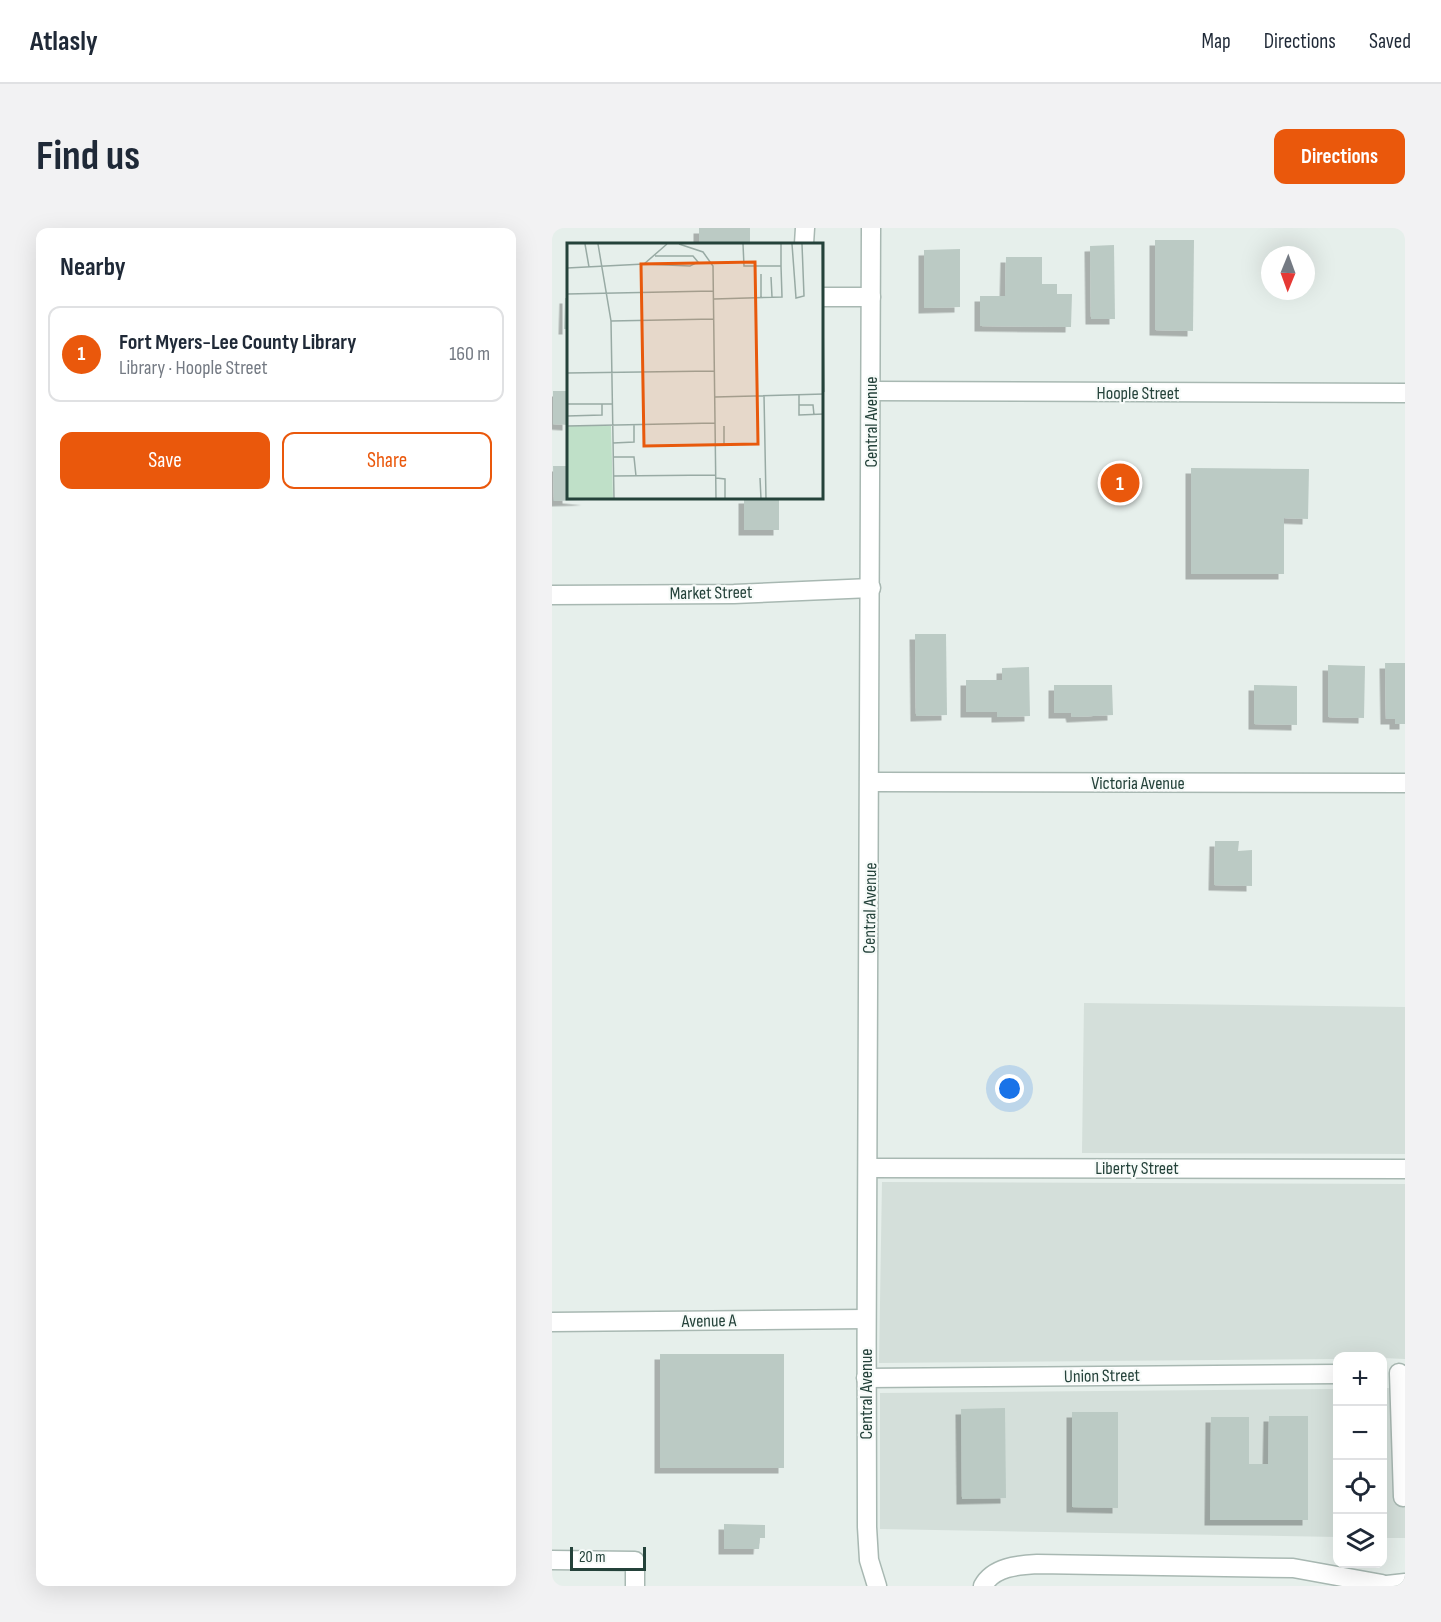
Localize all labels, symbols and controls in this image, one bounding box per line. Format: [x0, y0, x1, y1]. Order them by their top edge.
text: Atlasly [30, 25, 98, 58]
text: Map [1201, 29, 1231, 54]
text: Directions [1264, 29, 1336, 54]
text: Saved [1369, 29, 1411, 54]
button: Directions [1274, 129, 1405, 184]
text: Find us [36, 131, 140, 182]
inset map [567, 243, 824, 500]
north arrow [1261, 246, 1315, 300]
text: Nearby [60, 252, 126, 283]
text: Fort Myers-Lee County Library [119, 329, 356, 356]
text: 1 [78, 342, 85, 366]
text: 160 m [449, 342, 490, 366]
text: Library · Hoople Street [119, 356, 268, 380]
street label: Central Avenue [861, 376, 882, 468]
street label: Hoople Street [1097, 383, 1180, 404]
button: Save [60, 432, 270, 489]
button: Share [282, 432, 492, 489]
pin: 1 [1100, 460, 1140, 506]
street label: Market Street [669, 582, 753, 604]
street label: Victoria Avenue [1091, 773, 1185, 794]
street label: Central Avenue [859, 862, 881, 954]
your location [995, 1074, 1024, 1103]
street label: Liberty Street [1095, 1158, 1179, 1179]
street label: Avenue A [681, 1310, 737, 1332]
street label: Central Avenue [856, 1348, 877, 1440]
map controls [1333, 1352, 1387, 1568]
button: + [1333, 1352, 1387, 1406]
street label: Union Street [1064, 1365, 1141, 1387]
button: − [1333, 1406, 1387, 1460]
button: locate [1333, 1460, 1387, 1514]
button: layers [1333, 1514, 1387, 1568]
scale bar [570, 1544, 646, 1572]
text: 20 m [579, 1548, 606, 1567]

